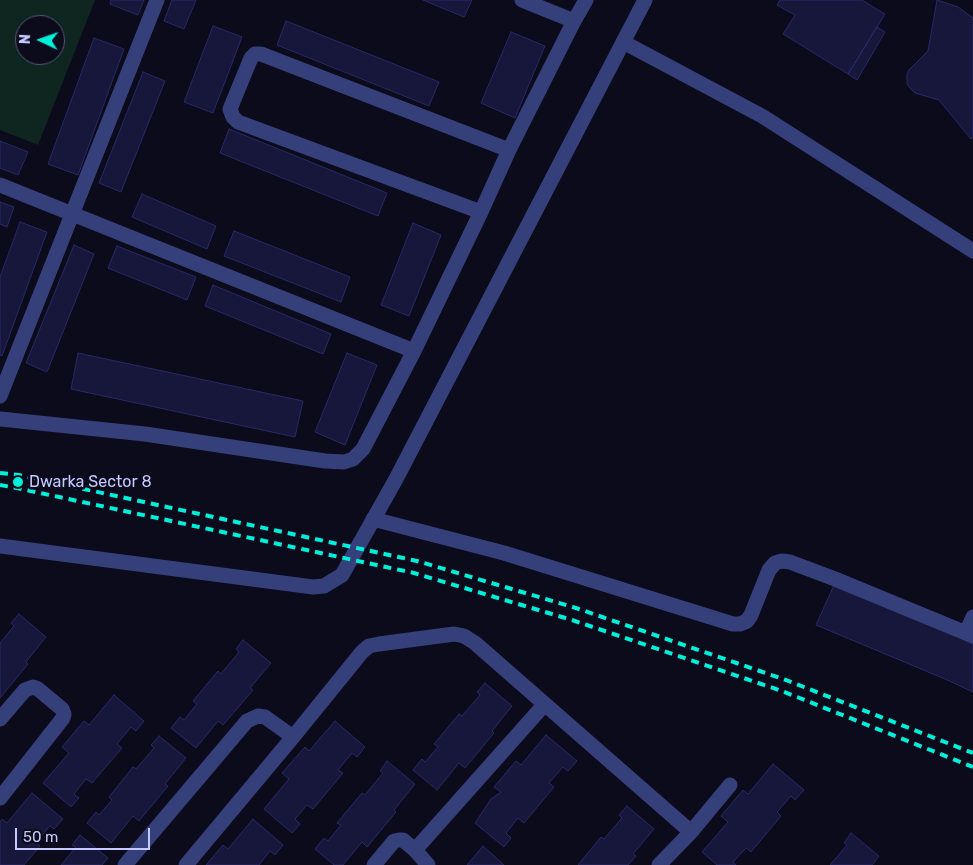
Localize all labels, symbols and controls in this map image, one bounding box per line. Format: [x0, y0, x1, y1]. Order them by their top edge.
north arrow [15, 15, 65, 65]
text: N [17, 34, 34, 45]
place label: Dwarka Sector 8 [29, 472, 152, 492]
marker: Dwarka Sector 8 [11, 475, 25, 489]
scale bar [18, 818, 152, 850]
text: 50 m [23, 828, 58, 846]

